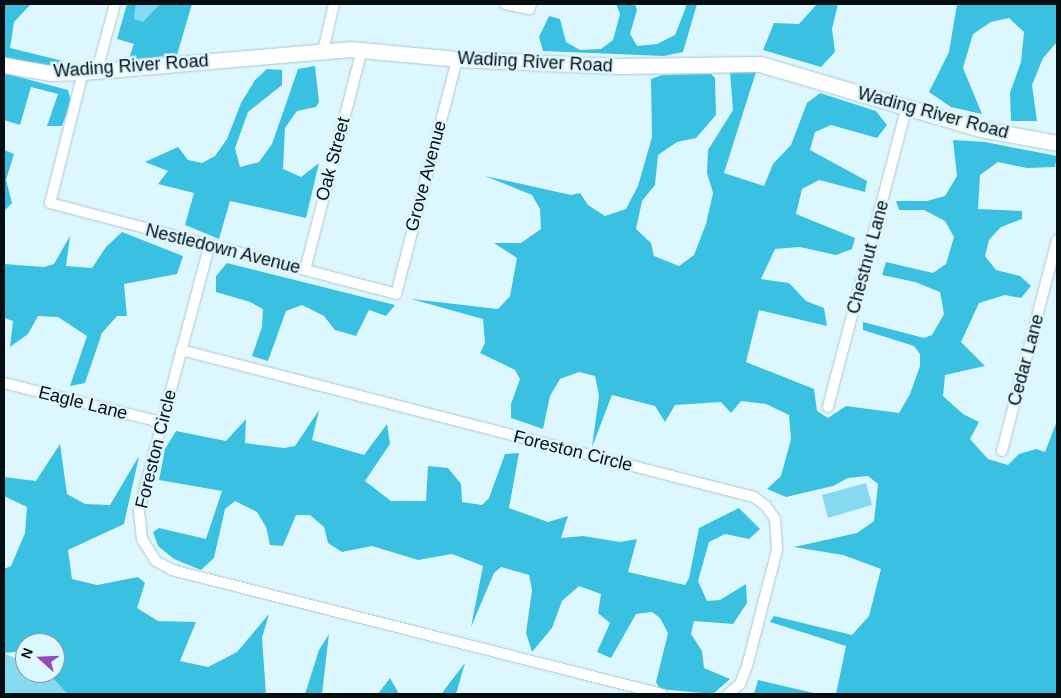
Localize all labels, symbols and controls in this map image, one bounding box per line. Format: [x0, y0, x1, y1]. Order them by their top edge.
street label: Wading River Road [457, 47, 613, 77]
street label: Wading River Road [53, 50, 209, 82]
street label: Wading River Road [855, 82, 1011, 144]
street label: Oak Street [311, 115, 355, 203]
street label: Grove Avenue [401, 118, 451, 234]
street label: Chestnut Lane [842, 198, 894, 316]
street label: Nestledown Avenue [143, 219, 303, 279]
street label: Cedar Lane [1003, 312, 1049, 408]
street label: Eagle Lane [36, 382, 130, 424]
street label: Foreston Circle [131, 387, 181, 511]
street label: Foreston Circle [511, 426, 635, 476]
north arrow [15, 633, 65, 683]
text: N [18, 646, 36, 661]

